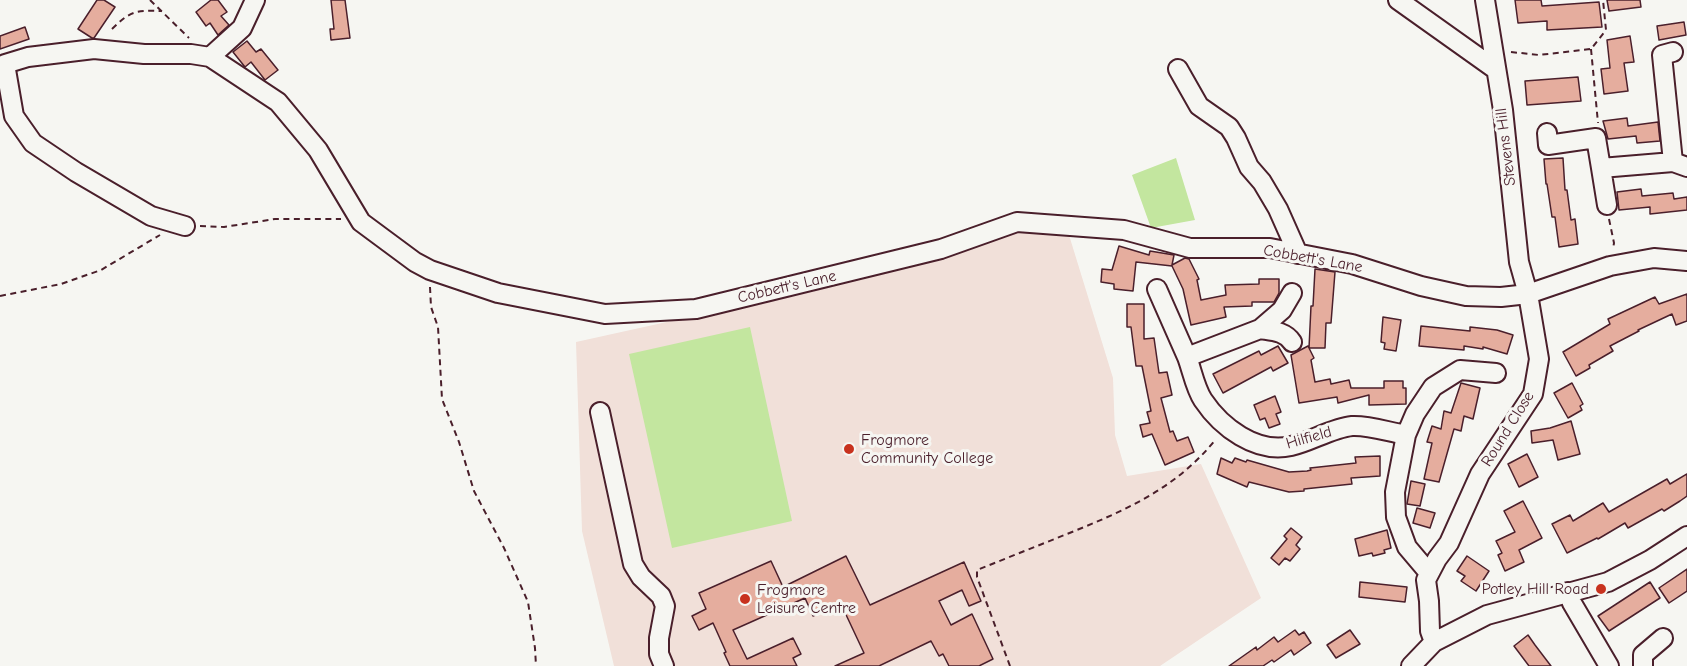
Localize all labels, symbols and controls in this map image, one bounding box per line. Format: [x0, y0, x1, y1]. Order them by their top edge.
street label: Stevens Hill [1492, 107, 1520, 187]
street label: Cobbett's Lane [1262, 241, 1364, 277]
street label: Cobbett's Lane [736, 266, 838, 308]
street label: Round Close [1477, 388, 1539, 470]
street label: Hilfield [1284, 422, 1334, 454]
place label: Frogmore Community College [861, 430, 993, 468]
marker: Frogmore Community College [842, 442, 856, 456]
place label: Potley Hill Road [1482, 579, 1589, 599]
place label: Frogmore Leisure Centre [757, 580, 856, 618]
marker: Potley Hill Road [1594, 582, 1608, 596]
marker: Frogmore Leisure Centre [738, 592, 752, 606]

